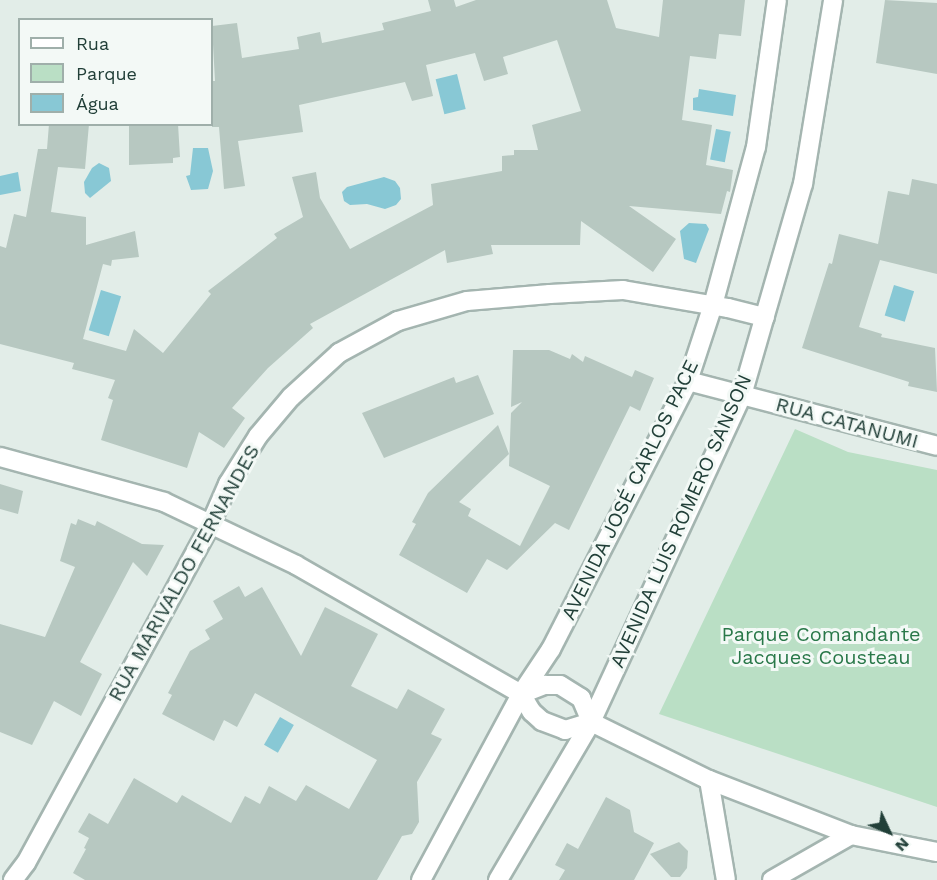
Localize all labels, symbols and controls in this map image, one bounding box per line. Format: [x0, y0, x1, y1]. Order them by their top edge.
legend [18, 18, 213, 126]
text: Rua [76, 33, 109, 54]
text: Parque [76, 63, 137, 84]
text: Água [76, 93, 119, 114]
street label: AVENIDA JOSÉ CARLOS PACE [556, 355, 704, 625]
street label: AVENIDA LUIS ROMERO SANSON [605, 370, 757, 672]
street label: RUA CATANUMI [773, 392, 921, 454]
street label: RUA MARIVALDO FERNANDES [103, 440, 265, 706]
park label: Parque Comandante Jacques Cousteau [721, 622, 921, 669]
north arrow [859, 802, 919, 862]
text: N [891, 834, 913, 856]

